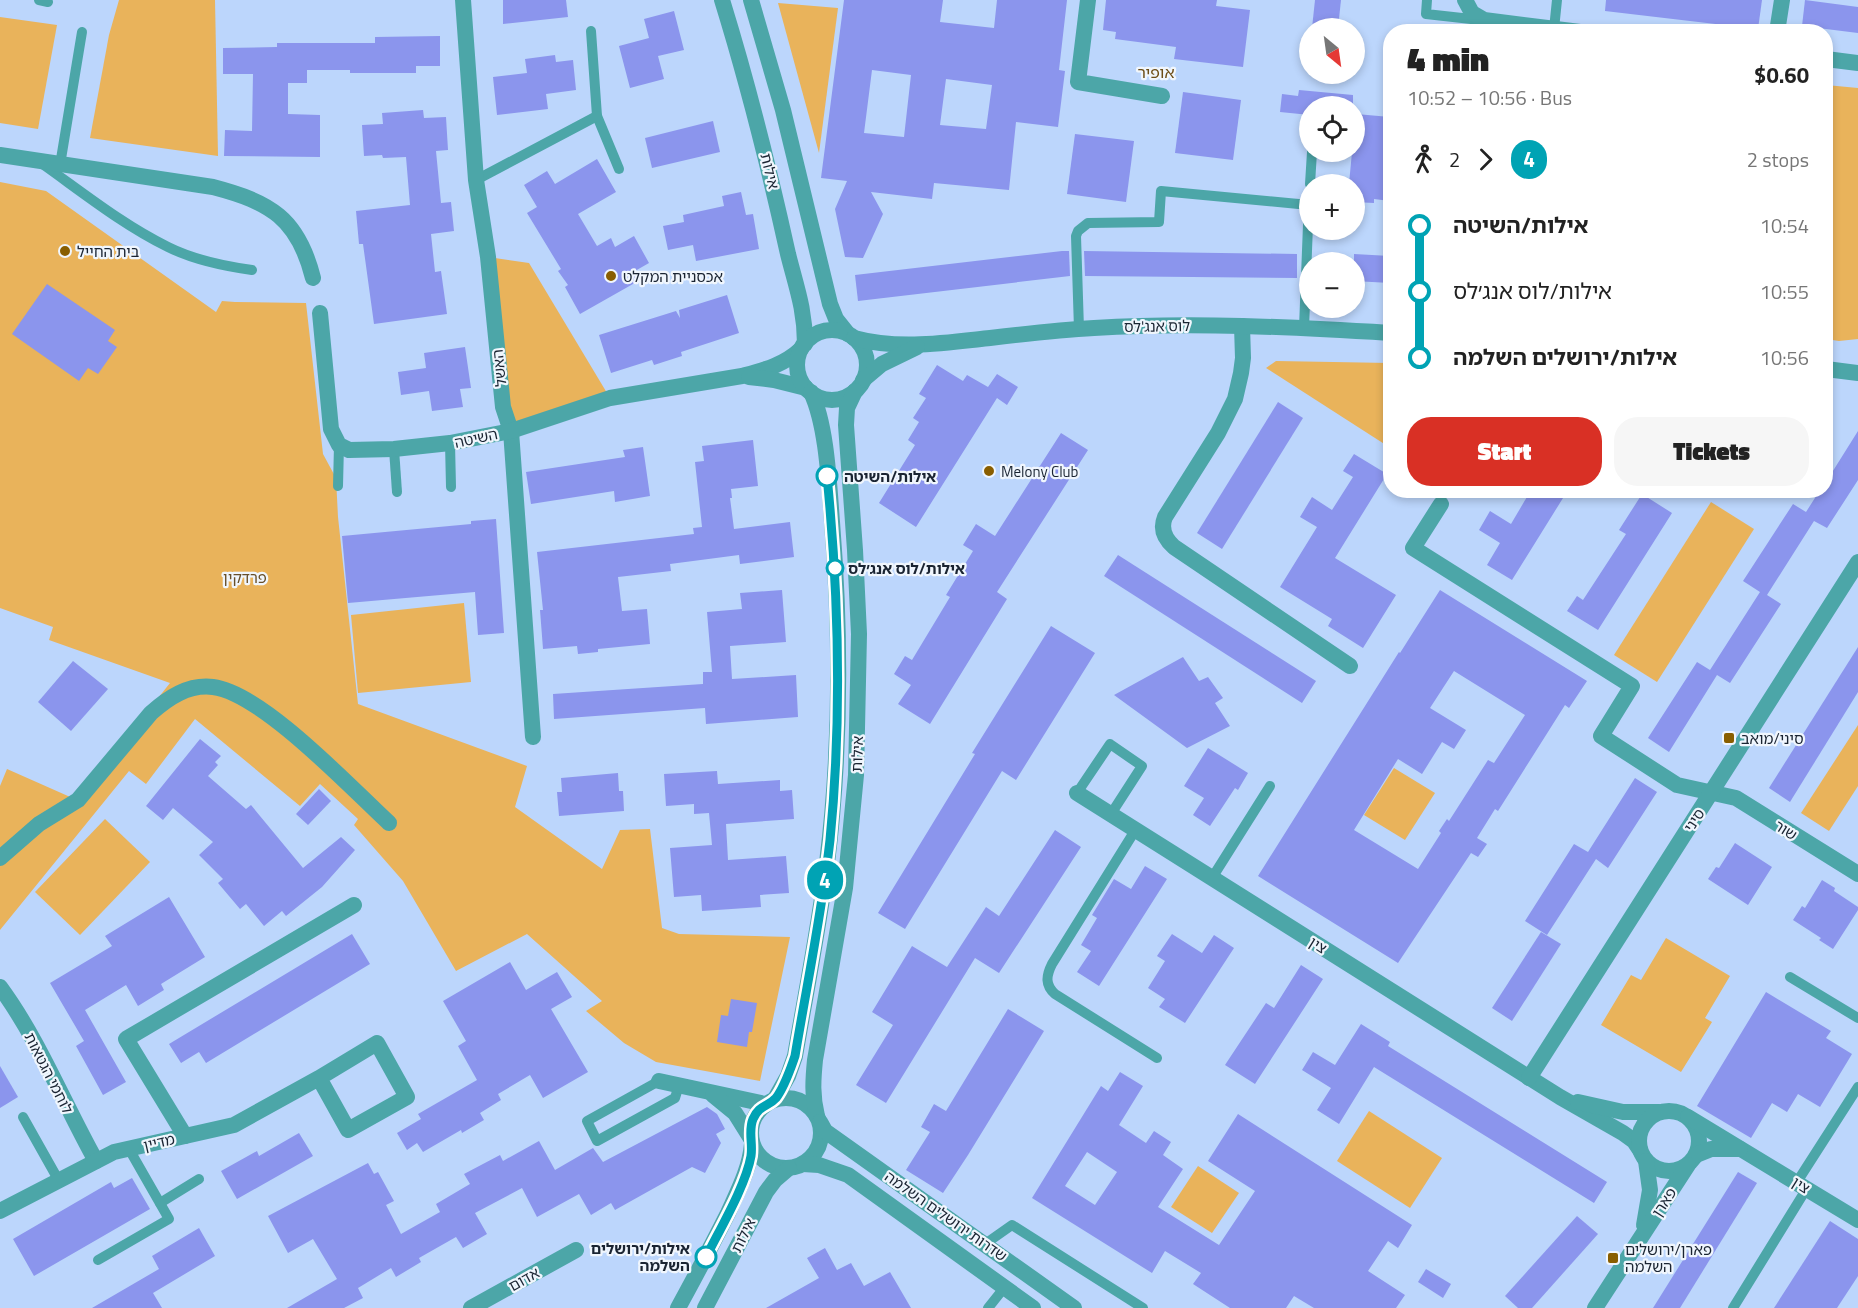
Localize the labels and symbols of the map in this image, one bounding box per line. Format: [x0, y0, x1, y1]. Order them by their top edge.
north arrow [1299, 18, 1365, 84]
district label: אופיר [1138, 60, 1175, 84]
street label: אילות [754, 151, 786, 191]
place label: בית החייל [77, 240, 140, 263]
marker: בית החייל [58, 244, 72, 258]
place label: אכסניית המקלט [623, 265, 723, 288]
marker: אכסניית המקלט [604, 269, 618, 283]
street label: לוס אנג'לס [1124, 314, 1190, 338]
street label: האשל [486, 348, 512, 388]
street label: השיטה [452, 422, 500, 454]
place label: Melony Club [1001, 460, 1079, 483]
marker: Melony Club [982, 464, 996, 478]
marker: אילות/השיטה [816, 465, 838, 487]
place label: אילות/השיטה [844, 465, 936, 488]
place label: אילות/לוס אנג׳לס [848, 557, 965, 580]
marker: אילות/לוס אנג׳לס [826, 559, 844, 577]
park label: פרדקין [223, 566, 267, 589]
place label: סיני/מואב [1741, 727, 1804, 750]
marker: סיני/מואב [1722, 731, 1736, 745]
street label: אילות [845, 735, 869, 773]
street label: סיני [1678, 804, 1710, 836]
street label: שור [1770, 814, 1802, 846]
line badge: 4 [806, 860, 844, 900]
street label: צין [1305, 931, 1331, 959]
street label: לוחמי הגטאות [19, 1028, 79, 1118]
street label: מדיין [141, 1127, 177, 1157]
street label: שדרות ירושלים השלמה [880, 1165, 1012, 1267]
street label: צין [1788, 1171, 1814, 1199]
street label: פארן [1646, 1183, 1682, 1221]
street label: אילות [725, 1214, 761, 1256]
place label: אילות/ירושלים השלמה [591, 1237, 690, 1277]
place label: פארן/ירושלים השלמה [1625, 1238, 1712, 1278]
marker: אילות/ירושלים השלמה [695, 1246, 717, 1268]
marker: פארן/ירושלים השלמה [1606, 1251, 1620, 1265]
street label: אדום [504, 1261, 544, 1297]

